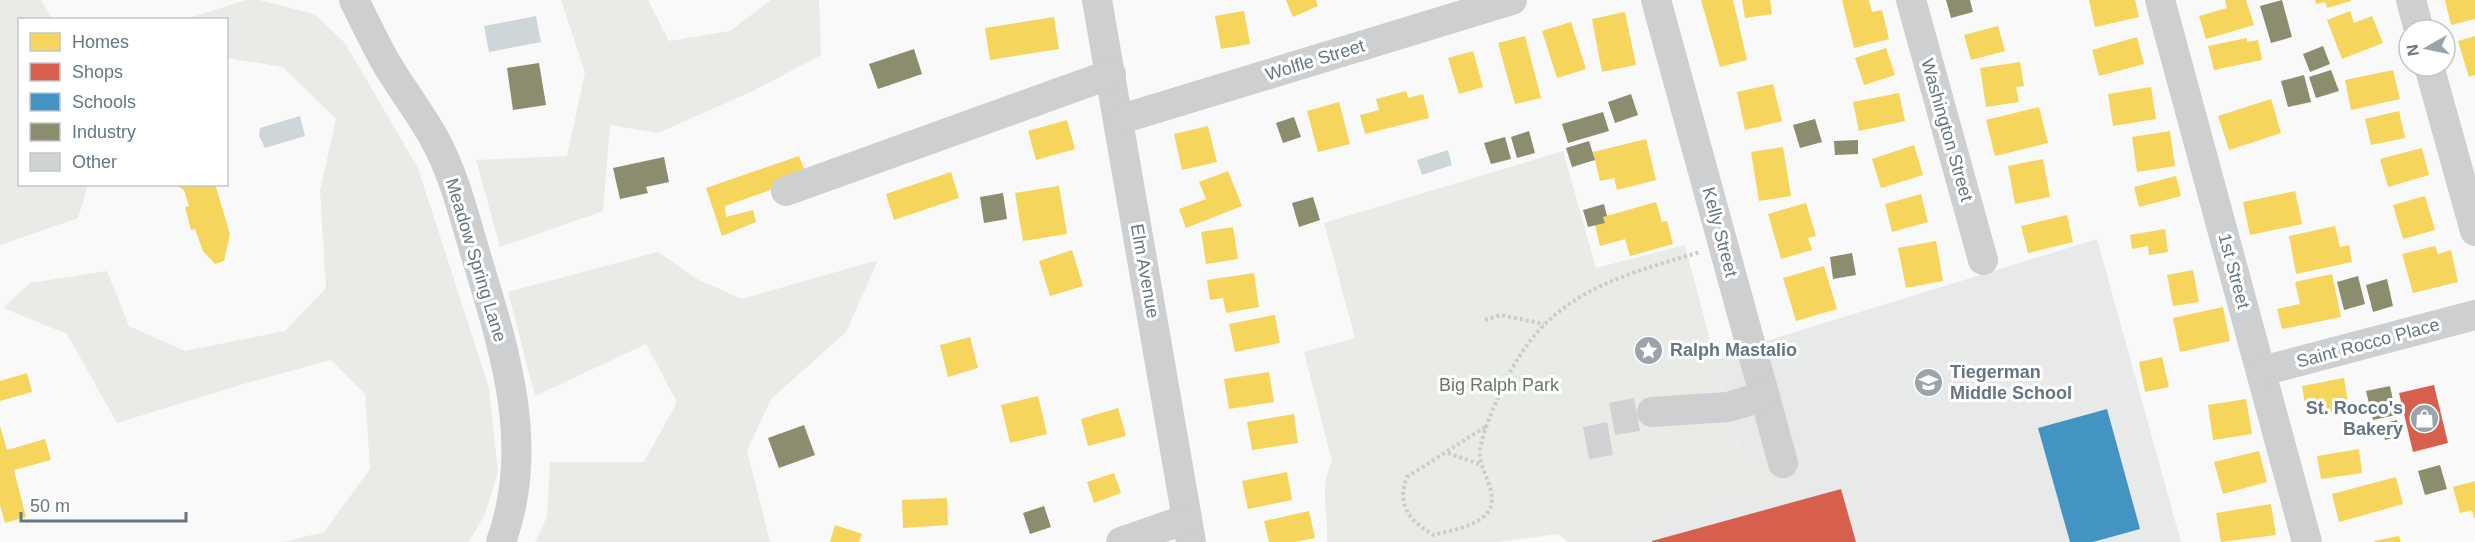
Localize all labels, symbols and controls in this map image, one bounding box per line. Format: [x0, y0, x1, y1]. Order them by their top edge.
legend [18, 18, 228, 186]
north arrow [2397, 18, 2457, 78]
text: Homes [72, 32, 129, 52]
street label: Wolfle Street [1263, 35, 1367, 85]
text: N [2403, 43, 2422, 57]
street label: Washington Street [1917, 56, 1977, 204]
text: Shops [72, 62, 123, 82]
text: Schools [72, 92, 136, 112]
text: Industry [72, 122, 136, 142]
text: Other [72, 152, 117, 172]
street label: Meadow Spring Lane [442, 176, 510, 344]
street label: Kelly Street [1698, 185, 1742, 279]
street label: Elm Avenue [1127, 222, 1163, 320]
street label: 1st Street [2214, 231, 2254, 311]
street label: Saint Rocco Place [2294, 314, 2442, 372]
place icon: Ralph Mastalio [1633, 334, 1665, 366]
place label: Ralph Mastalio [1670, 340, 1797, 360]
place label: Tiegerman Middle School [1950, 362, 2072, 403]
school or university icon: Tiegerman Middle School [1913, 366, 1945, 398]
park label: Big Ralph Park [1439, 375, 1560, 395]
place label: St. Rocco's Bakery [2306, 398, 2403, 439]
shop icon: St. Rocco's Bakery [2408, 402, 2440, 434]
scale bar [21, 485, 186, 523]
text: 50 m [30, 496, 70, 516]

